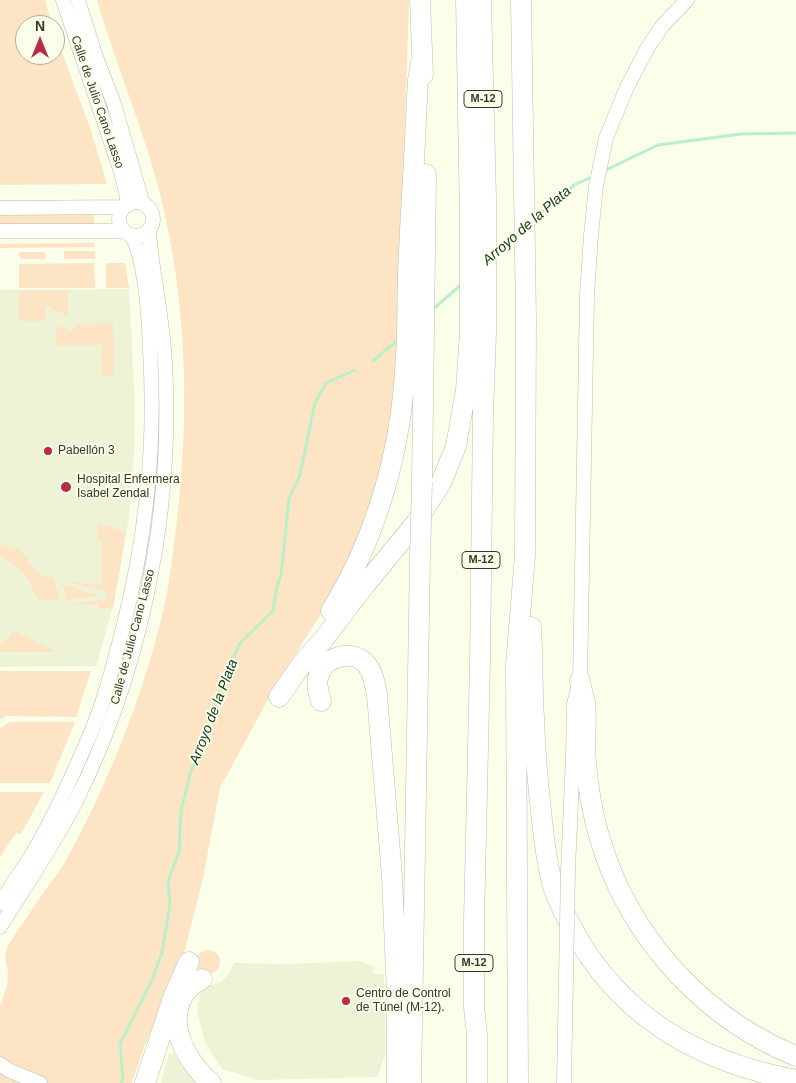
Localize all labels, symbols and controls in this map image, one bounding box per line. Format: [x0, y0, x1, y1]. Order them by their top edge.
north arrow [15, 15, 65, 65]
text: N [35, 18, 45, 34]
street label: Calle de Julio Cano Lasso [67, 34, 127, 170]
road number: M-12 [464, 90, 502, 108]
water label: Arroyo de la Plata [479, 183, 575, 269]
place label: Pabellón 3 [58, 444, 115, 458]
marker: Pabellón 3 [42, 445, 54, 457]
place label: Hospital Enfermera Isabel Zendal [77, 473, 180, 501]
marker: Hospital Enfermera Isabel Zendal [59, 480, 73, 494]
road number: M-12 [462, 552, 500, 568]
street label: Calle de Julio Cano Lasso [108, 568, 158, 706]
water label: Arroyo de la Plata [186, 657, 242, 767]
road number: M-12 [455, 954, 493, 971]
place label: Centro de Control de Túnel (M-12). [356, 987, 451, 1015]
marker: Centro de Control de Túnel (M-12). [340, 995, 352, 1007]

